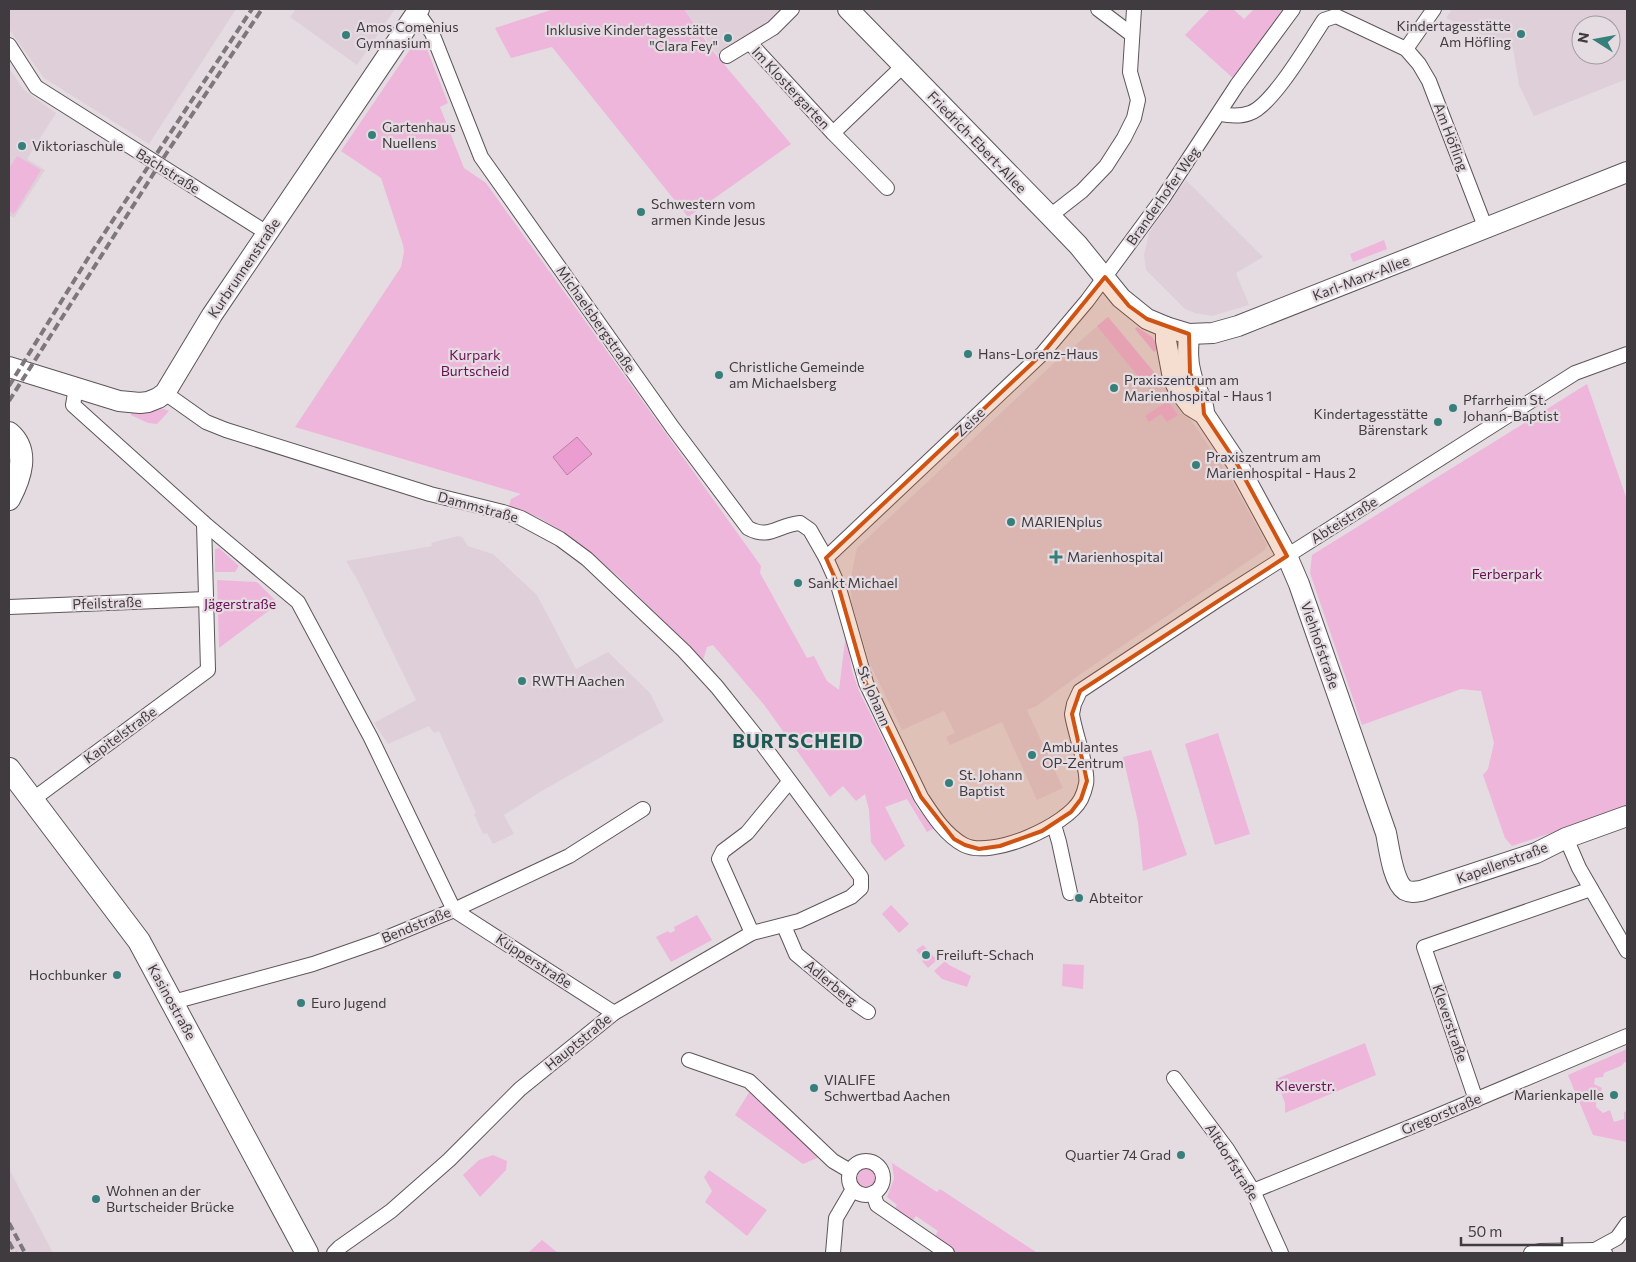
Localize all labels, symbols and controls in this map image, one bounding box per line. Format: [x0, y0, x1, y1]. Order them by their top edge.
north arrow [1571, 15, 1621, 65]
place label: Kindertagesstätte Am Höfling [1397, 17, 1511, 50]
place label: Amos Comenius Gymnasium [356, 18, 459, 51]
place label: Inklusive Kindertagesstätte "Clara Fey" [546, 21, 718, 54]
marker: Kindertagesstätte Am Höfling [1515, 28, 1527, 40]
marker: Amos Comenius Gymnasium [340, 29, 352, 41]
text: N [1573, 31, 1592, 44]
marker: Inklusive Kindertagesstätte "Clara Fey" [722, 32, 734, 44]
street label: Im Klostergarten [749, 43, 834, 132]
street label: Friedrich-Ebert-Allee [924, 87, 1030, 196]
street label: Am Höfling [1431, 100, 1472, 174]
place label: Gartenhaus Nuellens [382, 118, 456, 151]
marker: Gartenhaus Nuellens [366, 129, 378, 141]
place label: Viktoriaschule [32, 137, 123, 154]
marker: Viktoriaschule [16, 140, 28, 152]
street label: Branderhofer Weg [1122, 143, 1203, 248]
street label: Bachstraße [133, 144, 203, 197]
place label: Schwestern vom armen Kinde Jesus [651, 195, 765, 228]
marker: Schwestern vom armen Kinde Jesus [635, 206, 647, 218]
street label: Kurbrunnenstraße [204, 215, 283, 321]
street label: Karl-Marx-Allee [1310, 251, 1412, 304]
street label: Michaelsbergstraße [553, 262, 640, 375]
place label: Hans-Lorenz-Haus [978, 345, 1098, 362]
park label: Kurpark Burtscheid [441, 346, 509, 379]
marker: Hans-Lorenz-Haus [962, 348, 974, 360]
place label: Christliche Gemeinde am Michaelsberg [729, 358, 864, 391]
marker: Christliche Gemeinde am Michaelsberg [713, 369, 725, 381]
place label: Praxiszentrum am Marienhospital - Haus 1 [1124, 371, 1272, 404]
marker: Praxiszentrum am Marienhospital - Haus 1 [1108, 382, 1120, 394]
place label: Pfarrheim St. Johann-Baptist [1463, 391, 1559, 424]
marker: Pfarrheim St. Johann-Baptist [1447, 402, 1459, 414]
street label: Zeise [951, 404, 988, 440]
place label: Kindertagesstätte Bärenstark [1314, 405, 1428, 438]
marker: Kindertagesstätte Bärenstark [1432, 416, 1444, 428]
place label: Praxiszentrum am Marienhospital - Haus 2 [1206, 448, 1356, 481]
marker: Praxiszentrum am Marienhospital - Haus 2 [1190, 459, 1202, 471]
street label: Dammstraße [436, 488, 520, 525]
street label: Abteistraße [1307, 492, 1380, 547]
place label: MARIENplus [1021, 513, 1102, 530]
marker: MARIENplus [1005, 516, 1017, 528]
place label: Marienhospital [1067, 548, 1163, 565]
marker: Marienhospital [1049, 550, 1063, 564]
park label: Ferberpark [1472, 565, 1543, 582]
place label: Sankt Michael [808, 574, 898, 591]
marker: Sankt Michael [792, 577, 804, 589]
street label: Pfeilstraße [72, 593, 142, 612]
park label: Jägerstraße [204, 595, 276, 612]
street label: Viehhofstraße [1298, 599, 1343, 691]
street label: St. Johann [854, 663, 895, 728]
place label: RWTH Aachen [532, 672, 625, 689]
marker: RWTH Aachen [516, 675, 528, 687]
street label: Kapitelstraße [80, 702, 159, 767]
district label: BURTSCHEID [732, 729, 864, 752]
place label: Ambulantes OP-Zentrum [1042, 738, 1124, 771]
marker: Ambulantes OP-Zentrum [1026, 749, 1038, 761]
place label: St. Johann Baptist [959, 766, 1023, 799]
marker: St. Johann Baptist [943, 777, 955, 789]
street label: Kapellenstraße [1454, 838, 1550, 887]
place label: Abteitor [1089, 889, 1143, 906]
marker: Abteitor [1073, 892, 1085, 904]
street label: Bendstraße [379, 903, 453, 946]
street label: Küpperstraße [493, 930, 575, 991]
place label: Freiluft-Schach [936, 946, 1034, 963]
marker: Freiluft-Schach [920, 949, 932, 961]
street label: Adlerberg [802, 956, 861, 1009]
street label: Kasinostraße [145, 961, 200, 1042]
place label: Hochbunker [29, 966, 107, 983]
marker: Hochbunker [111, 969, 123, 981]
street label: Kleverstraße [1429, 982, 1472, 1064]
place label: Euro Jugend [311, 994, 386, 1011]
marker: Euro Jugend [295, 997, 307, 1009]
street label: Hauptstraße [541, 1010, 614, 1073]
place label: VIALIFE Schwertbad Aachen [824, 1071, 950, 1104]
park label: Kleverstr. [1275, 1077, 1335, 1094]
marker: VIALIFE Schwertbad Aachen [808, 1082, 820, 1094]
place label: Marienkapelle [1514, 1086, 1604, 1103]
street label: Gregorstraße [1398, 1089, 1483, 1138]
marker: Marienkapelle [1608, 1089, 1620, 1101]
street label: Altdorfstraße [1202, 1120, 1263, 1203]
place label: Quartier 74 Grad [1065, 1146, 1171, 1163]
marker: Quartier 74 Grad [1175, 1149, 1187, 1161]
place label: Wohnen an der Burtscheider Brücke [106, 1182, 234, 1215]
marker: Wohnen an der Burtscheider Brücke [90, 1193, 102, 1205]
scale bar [1461, 1214, 1562, 1246]
text: 50 m [1468, 1222, 1502, 1240]

